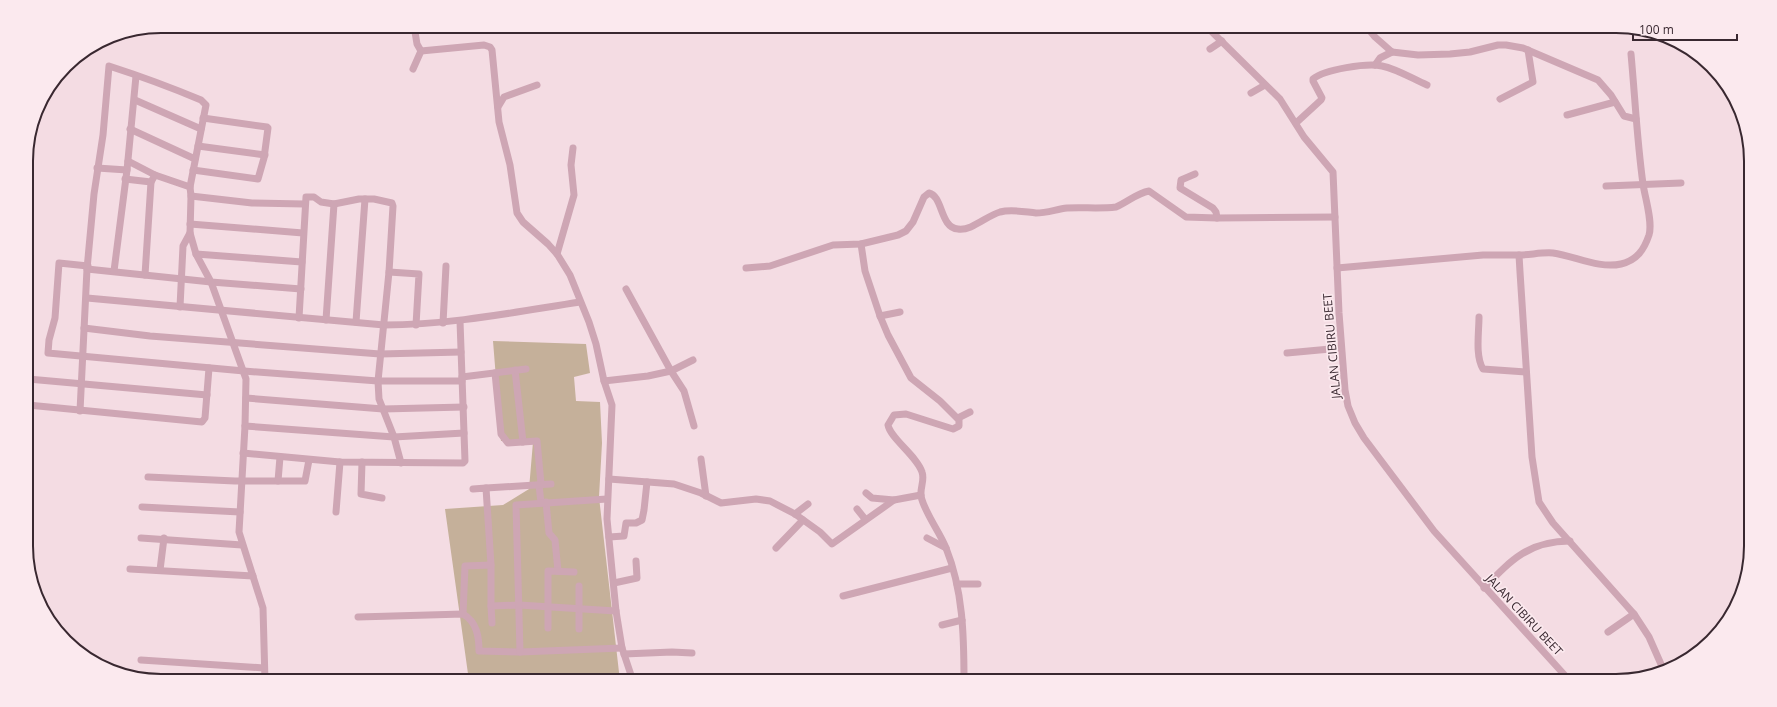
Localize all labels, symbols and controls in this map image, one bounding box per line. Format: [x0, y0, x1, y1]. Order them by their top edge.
scale bar [1633, 16, 1737, 42]
text: 100 m [1639, 21, 1674, 38]
street label: JALAN CIBIRU BEET [1318, 292, 1345, 400]
street label: JALAN CIBIRU BEET [1481, 569, 1567, 659]

